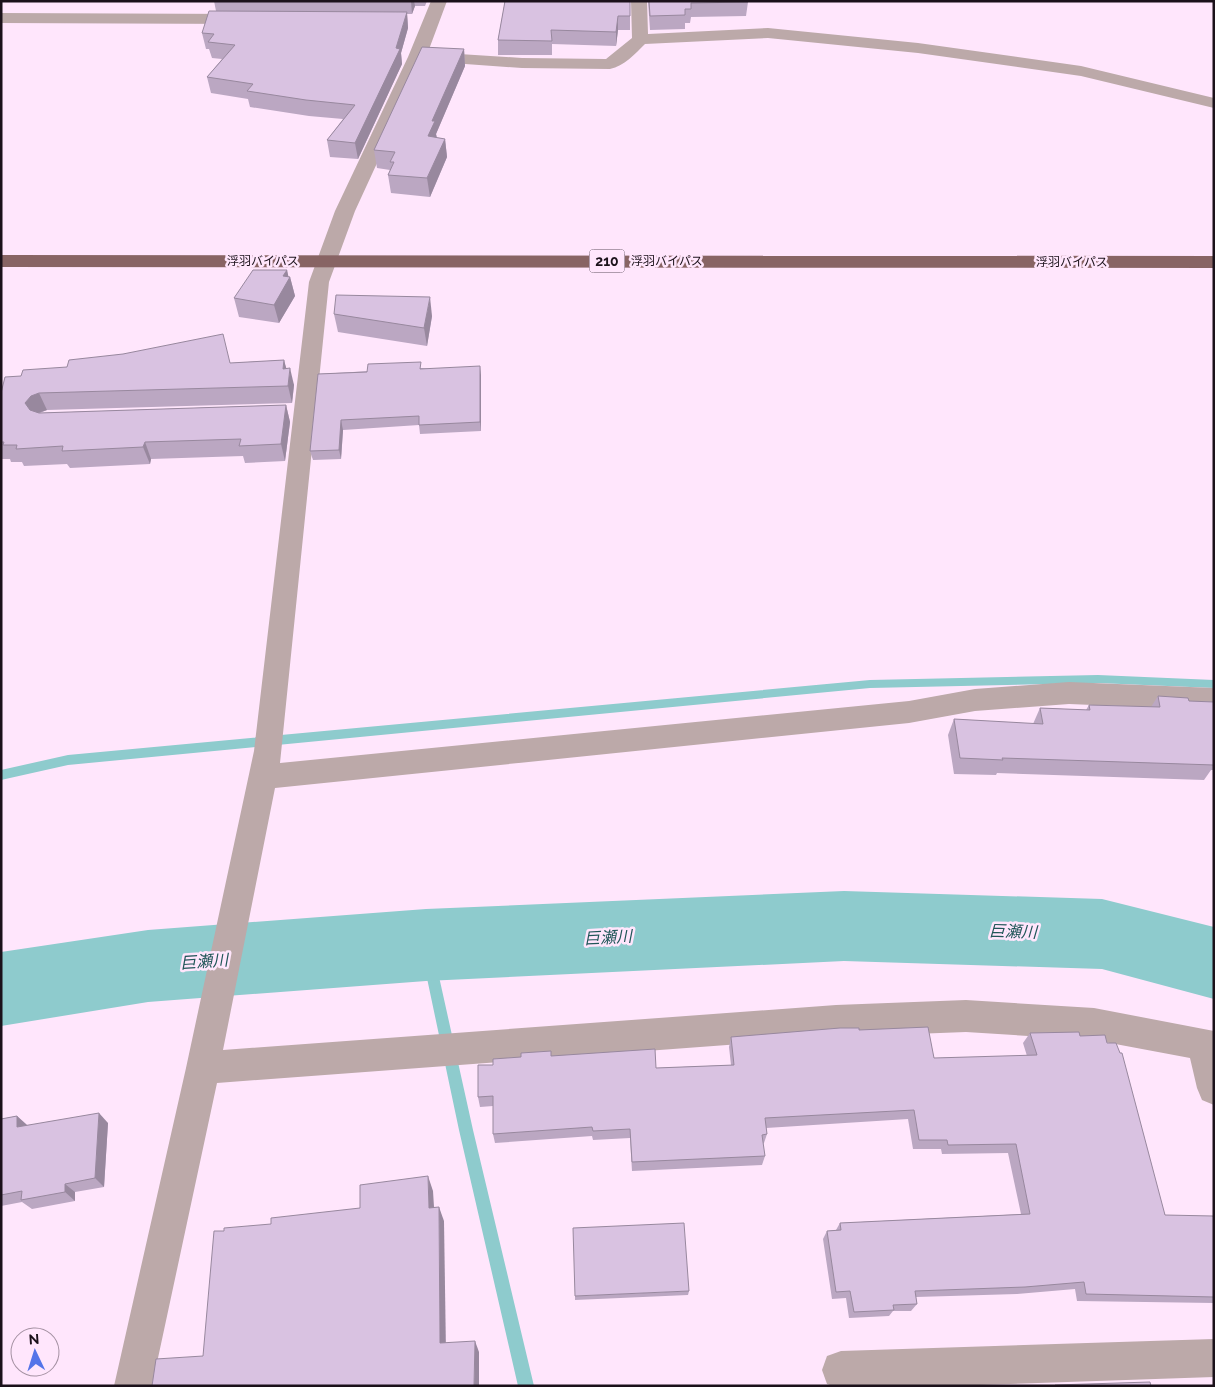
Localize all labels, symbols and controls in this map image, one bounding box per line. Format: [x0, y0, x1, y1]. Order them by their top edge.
road number: 210 [590, 250, 624, 272]
street label: 浮羽バイパス [227, 254, 299, 268]
street label: 浮羽バイパス [631, 254, 703, 268]
street label: 浮羽バイパス [1036, 255, 1108, 269]
water label: 巨瀬川 [989, 921, 1039, 942]
water label: 巨瀬川 [584, 927, 634, 948]
water label: 巨瀬川 [179, 950, 231, 973]
north arrow [10, 1327, 60, 1377]
text: N [28, 1331, 40, 1347]

